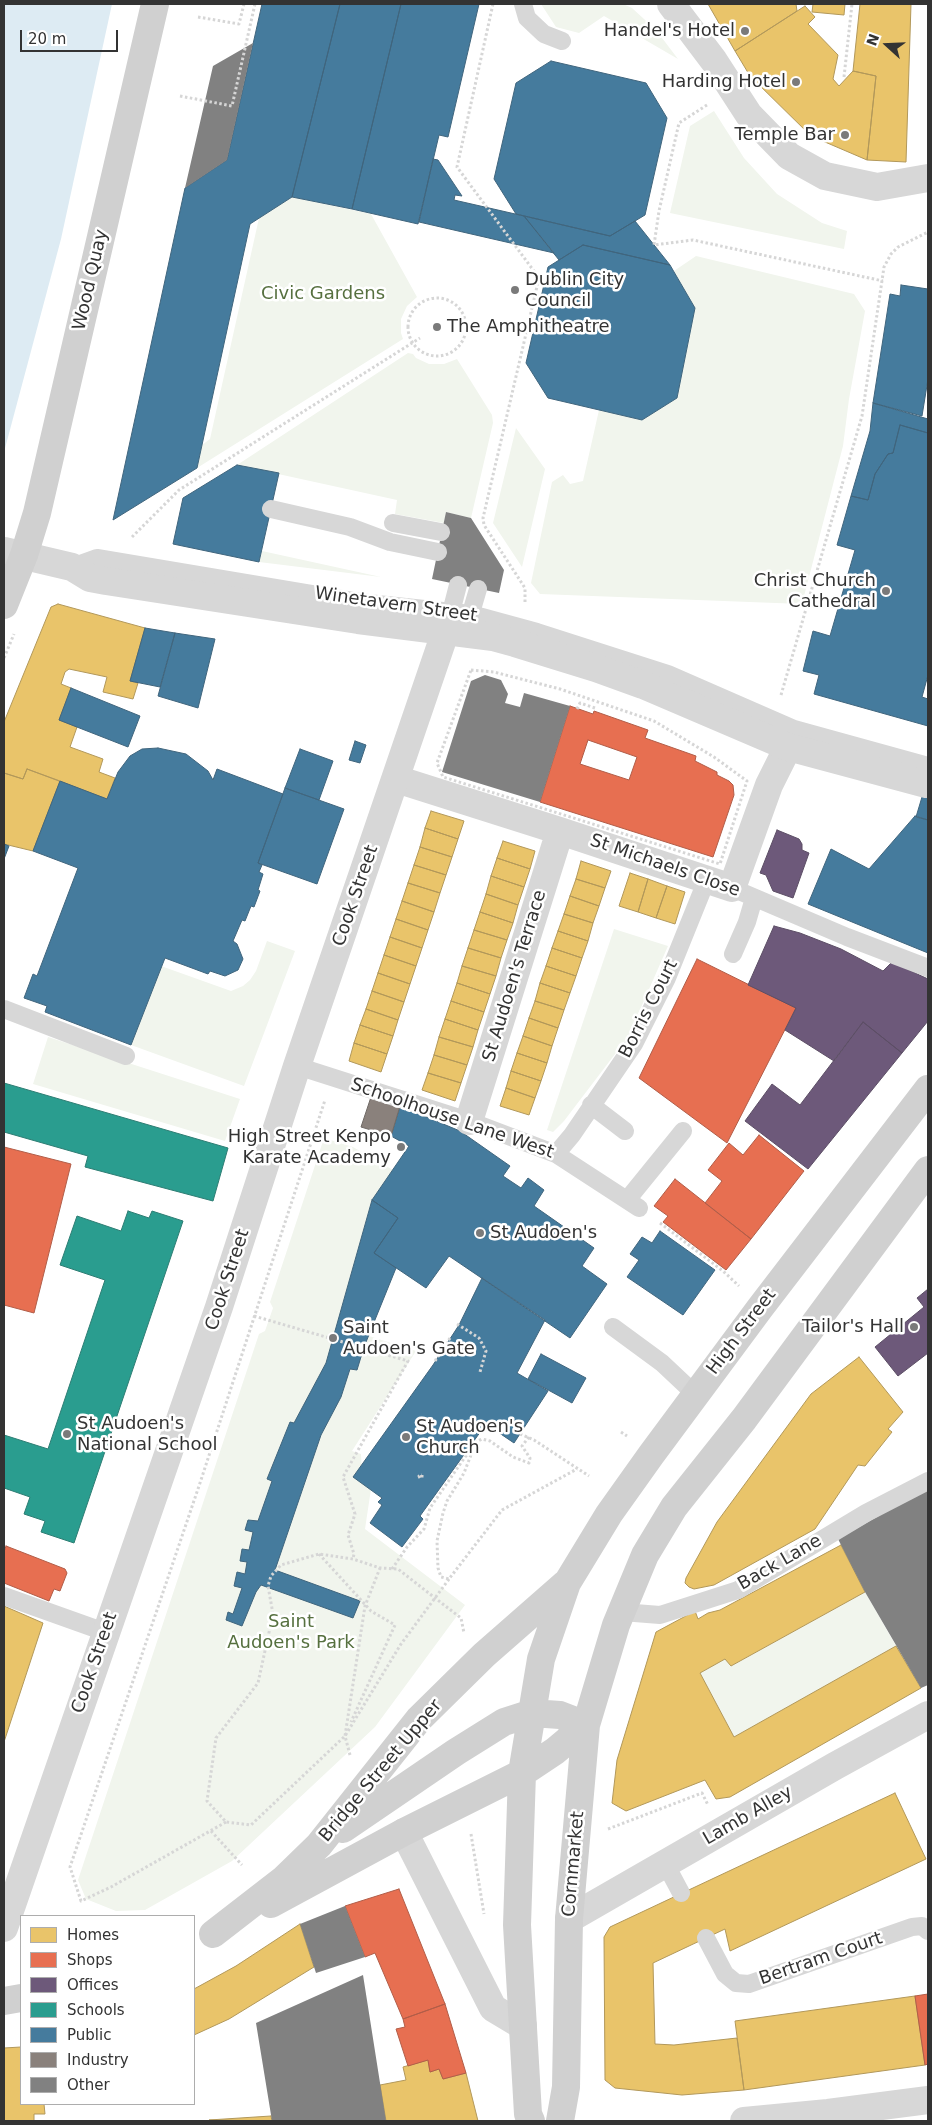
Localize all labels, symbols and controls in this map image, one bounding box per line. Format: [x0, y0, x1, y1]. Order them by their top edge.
scale bar [22, 20, 120, 52]
place label: Handel's Hotel [604, 20, 735, 42]
north arrow [862, 20, 912, 70]
marker: Handel's Hotel [739, 25, 751, 37]
text: 20 m [28, 30, 66, 48]
text: N [863, 32, 882, 48]
place label: Harding Hotel [662, 71, 786, 93]
marker: Harding Hotel [790, 76, 802, 88]
place label: Temple Bar [734, 124, 835, 146]
marker: Temple Bar [839, 129, 851, 141]
street label: Wood Quay [69, 227, 113, 333]
place label: Dublin City Council [525, 269, 624, 312]
park label: Civic Gardens [261, 283, 385, 305]
marker: Dublin City Council [509, 284, 521, 296]
place label: The Amphitheatre [447, 316, 610, 338]
marker: The Amphitheatre [431, 321, 443, 333]
place label: Christ Church Cathedral [754, 570, 876, 612]
street label: Winetavern Street [313, 583, 479, 627]
marker: Christ Church Cathedral [880, 585, 892, 597]
street label: St Michaels Close [587, 830, 743, 902]
street label: Cook Street [329, 843, 383, 949]
street label: St Audoen's Terrace [479, 888, 551, 1064]
street label: Borris Court [615, 956, 683, 1062]
street label: Schoolhouse Lane West [348, 1074, 556, 1164]
place label: High Street Kenpo Karate Academy [228, 1126, 391, 1168]
marker: High Street Kenpo Karate Academy [395, 1141, 407, 1153]
place label: St Audoen's [490, 1222, 597, 1244]
street label: Cook Street [201, 1227, 255, 1333]
marker: St Audoen's [474, 1227, 486, 1239]
street label: High Street [703, 1285, 781, 1379]
place label: Tailor's Hall [802, 1316, 904, 1338]
place label: Saint Audoen's Gate [343, 1317, 475, 1360]
marker: Tailor's Hall [908, 1321, 920, 1333]
marker: Saint Audoen's Gate [327, 1332, 339, 1344]
place label: St Audoen's National School [77, 1413, 217, 1456]
place label: St Audoen's Church [416, 1416, 523, 1458]
marker: St Audoen's National School [61, 1428, 73, 1440]
marker: St Audoen's Church [400, 1431, 412, 1443]
street label: Back Lane [734, 1530, 826, 1596]
street label: Cook Street [68, 1610, 122, 1716]
park label: Saint Audoen's Park [227, 1611, 355, 1654]
street label: Bridge Street Upper [315, 1695, 447, 1847]
street label: Lamb Alley [699, 1782, 797, 1850]
street label: Cornmarket [559, 1810, 589, 1918]
legend [20, 1915, 195, 2105]
text: Homes [67, 1926, 119, 1944]
street label: Bertram Court [756, 1928, 886, 1990]
text: Shops [67, 1951, 113, 1969]
text: Offices [67, 1976, 119, 1994]
text: Schools [67, 2001, 125, 2019]
text: Public [67, 2026, 111, 2044]
text: Industry [67, 2051, 129, 2069]
text: Other [67, 2076, 110, 2094]

